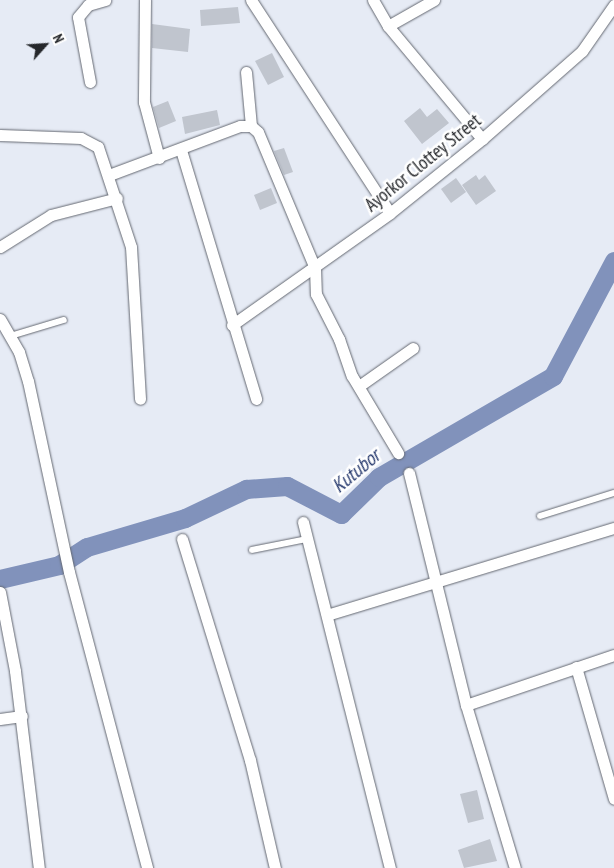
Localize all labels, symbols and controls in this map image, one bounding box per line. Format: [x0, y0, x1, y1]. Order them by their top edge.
north arrow [20, 20, 70, 70]
text: N [49, 31, 68, 46]
street label: Ayorkor Clottey Street [360, 109, 486, 217]
water label: Kutubor [327, 444, 385, 498]

